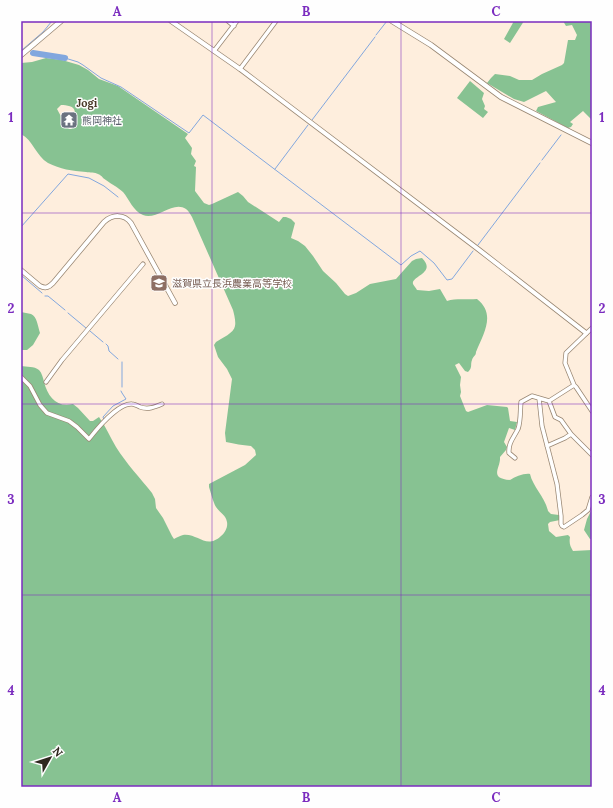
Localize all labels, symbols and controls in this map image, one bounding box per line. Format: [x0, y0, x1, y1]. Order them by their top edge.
text: A [113, 3, 122, 20]
text: B [302, 3, 311, 20]
text: C [492, 3, 501, 20]
district label: Jogi [77, 96, 98, 110]
text: 1 [8, 109, 14, 126]
text: 1 [599, 109, 605, 126]
temple icon: 熊岡神社 [59, 110, 79, 130]
place label: 熊岡神社 [82, 114, 122, 127]
school or university icon: 滋賀県立長浜農業高等学校 [149, 273, 169, 293]
place label: 滋賀県立長浜農業高等学校 [172, 277, 292, 290]
text: 2 [8, 300, 15, 317]
text: 2 [599, 300, 606, 317]
text: 3 [7, 491, 15, 508]
text: 3 [598, 491, 606, 508]
text: 4 [7, 682, 15, 699]
text: 4 [598, 682, 606, 699]
north arrow [30, 738, 70, 778]
text: N [50, 744, 66, 760]
text: A [113, 789, 122, 806]
text: B [302, 789, 311, 806]
text: C [492, 789, 501, 806]

